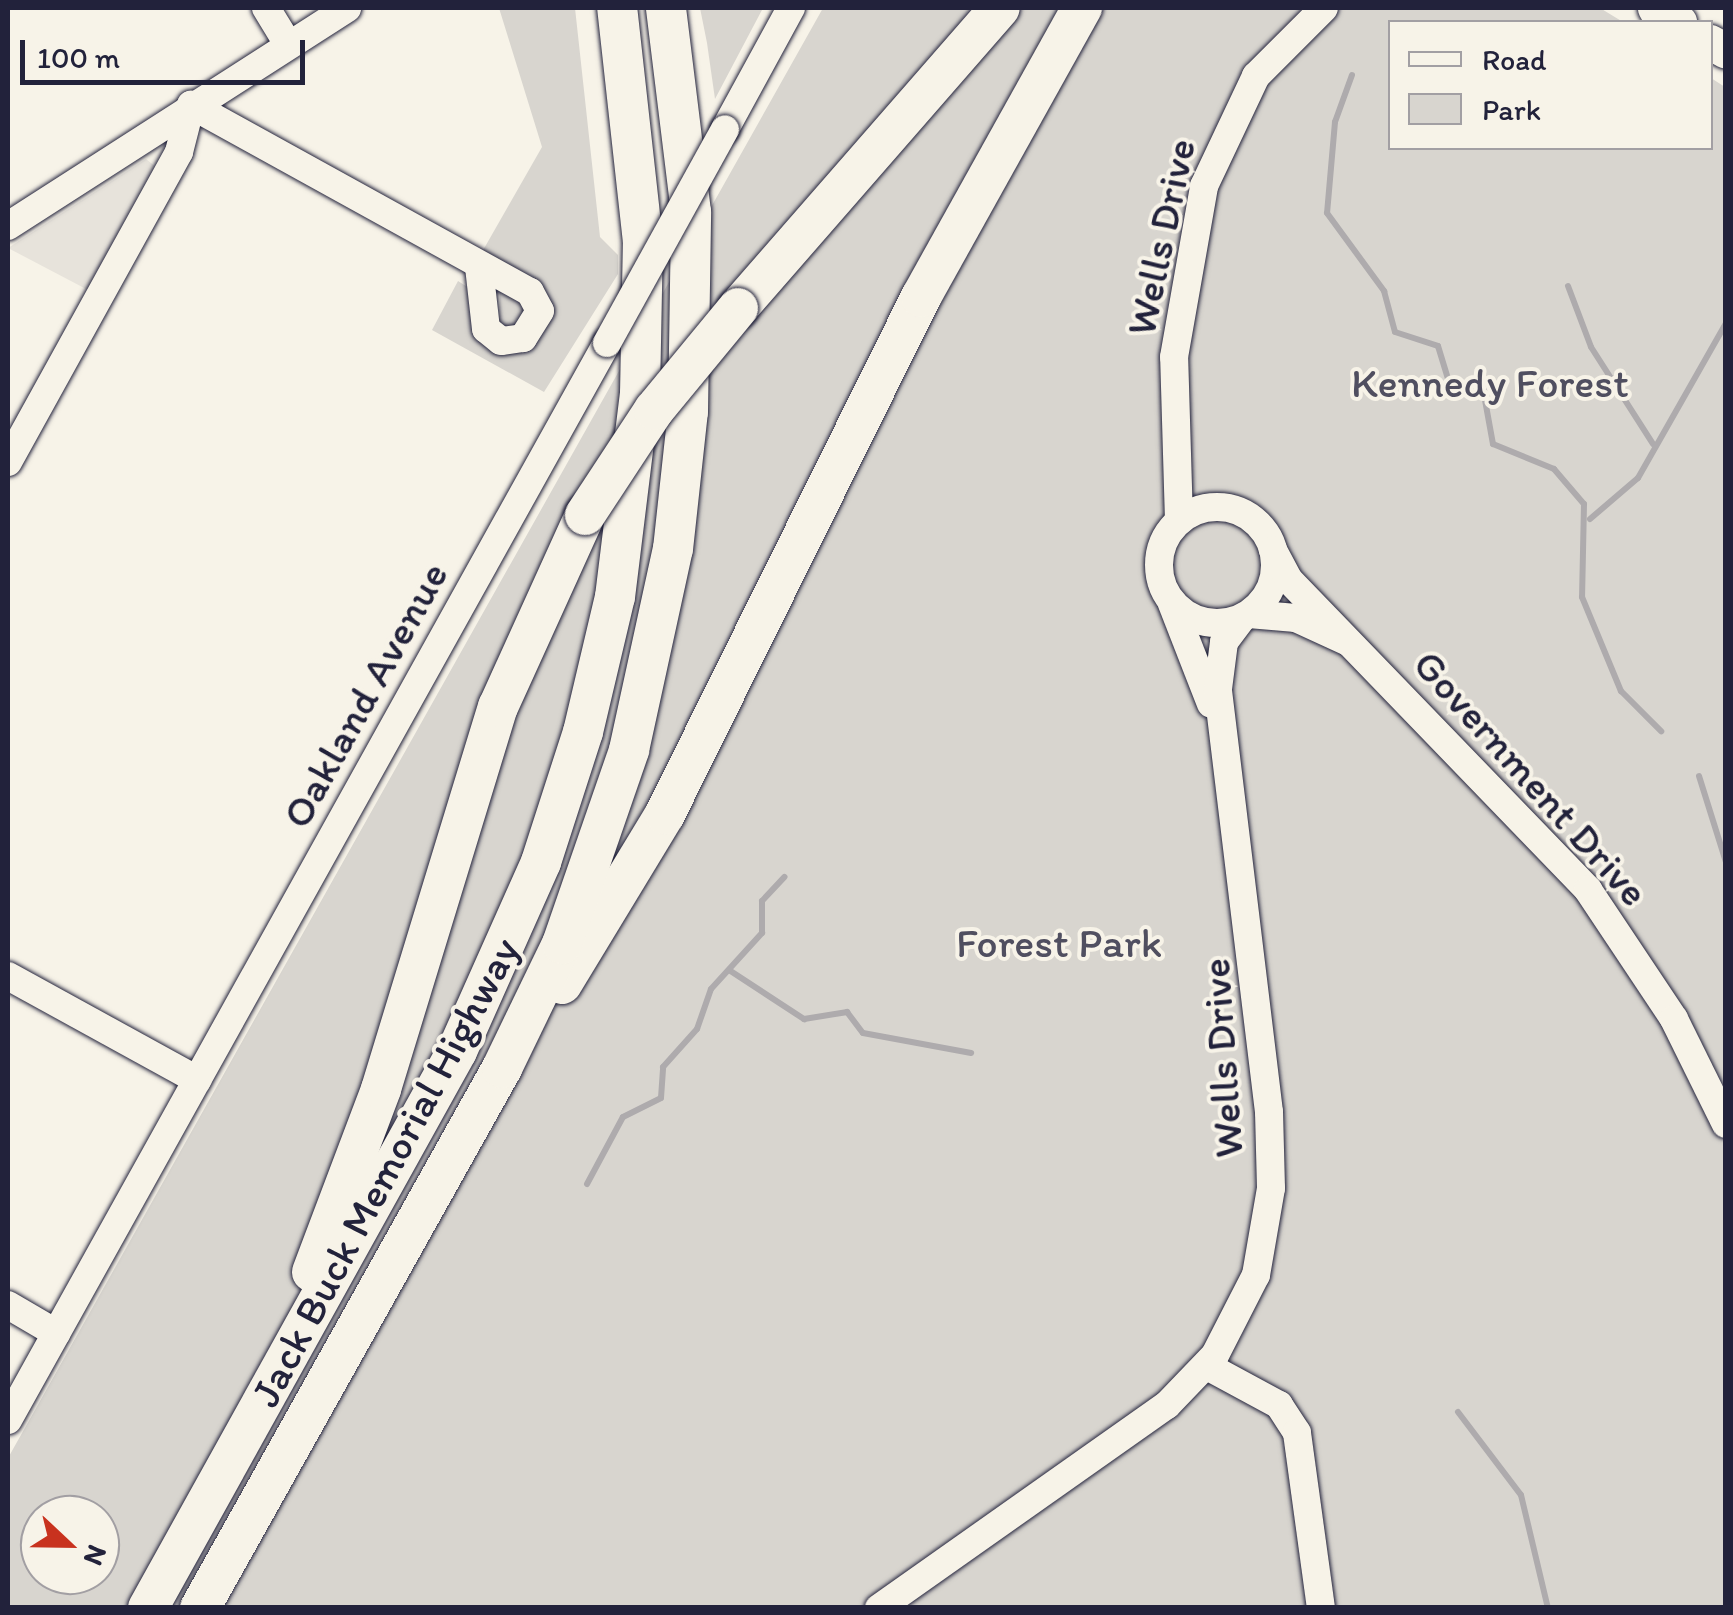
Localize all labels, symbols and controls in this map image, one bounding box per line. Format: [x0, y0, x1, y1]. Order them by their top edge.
scale bar [25, 20, 310, 82]
legend [1388, 20, 1713, 150]
text: 100 m [37, 39, 120, 76]
text: Road [1482, 41, 1547, 78]
text: Park [1482, 91, 1541, 128]
street label: Wells Drive [1115, 133, 1207, 341]
park label: Kennedy Forest [1351, 358, 1629, 408]
street label: Oakland Avenue [272, 554, 458, 836]
street label: Government Drive [1403, 640, 1659, 916]
park label: Forest Park [957, 918, 1161, 968]
street label: Jack Buck Memorial Highway [240, 929, 530, 1415]
street label: Wells Drive [1190, 956, 1254, 1160]
north arrow [20, 1495, 120, 1595]
text: N [77, 1540, 115, 1571]

